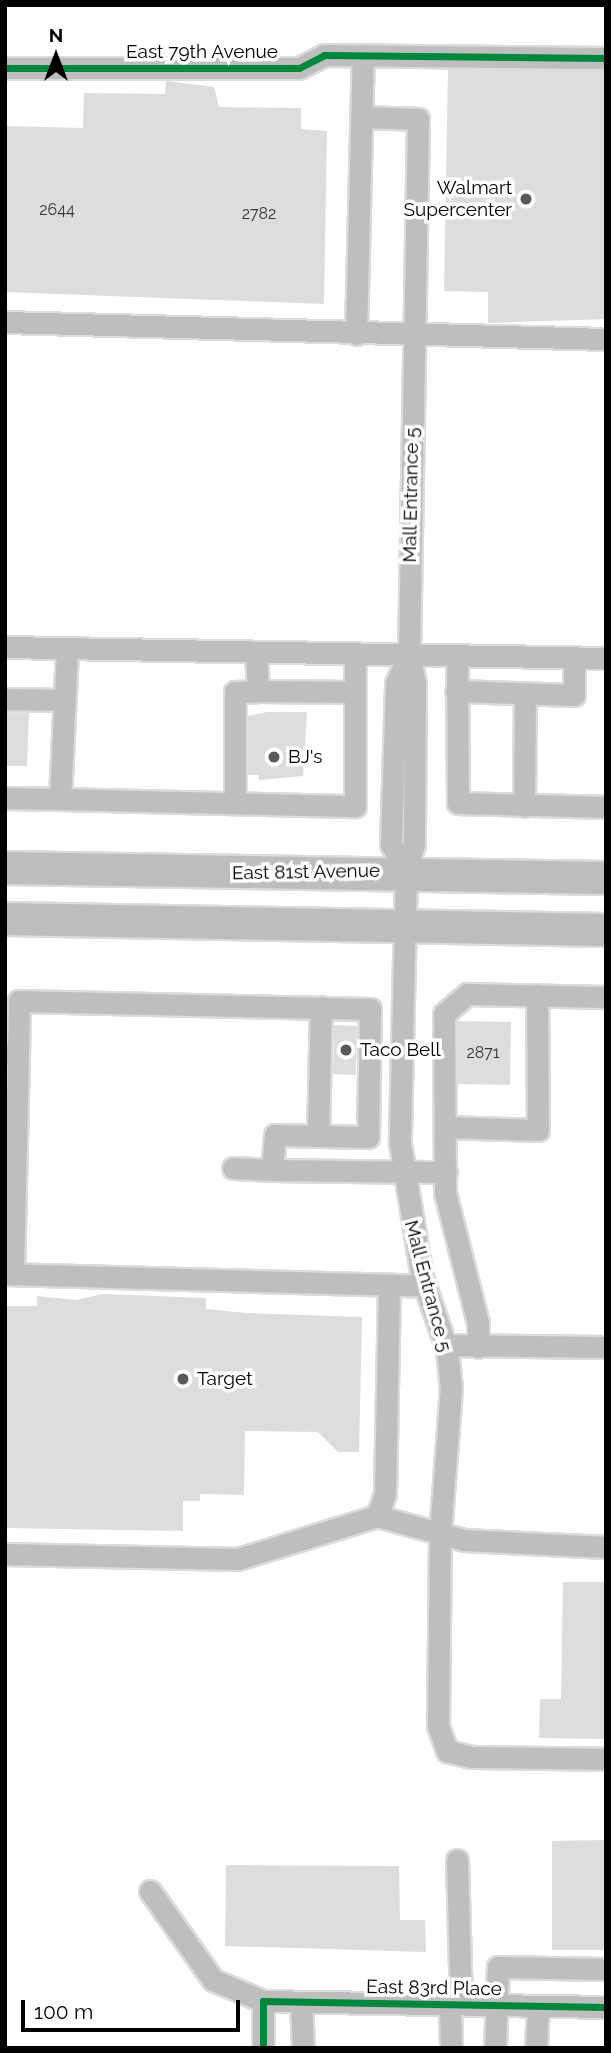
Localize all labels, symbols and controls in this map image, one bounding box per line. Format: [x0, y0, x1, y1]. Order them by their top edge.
north arrow [21, 21, 91, 91]
text: N [49, 24, 63, 46]
street label: East 79th Avenue [126, 41, 278, 63]
place label: Walmart Supercenter [403, 177, 512, 221]
marker: Walmart Supercenter [518, 191, 534, 207]
house number: 2644 [39, 200, 75, 220]
house number: 2782 [242, 204, 276, 224]
street label: Mall Entrance 5 [398, 427, 424, 563]
place label: BJ's [288, 746, 323, 768]
marker: BJ's [266, 749, 282, 765]
street label: East 81st Avenue [231, 859, 381, 885]
place label: Taco Bell [360, 1039, 441, 1061]
marker: Taco Bell [338, 1042, 354, 1058]
house number: 2871 [466, 1043, 500, 1063]
street label: Mall Entrance 5 [399, 1218, 457, 1354]
place label: Target [197, 1368, 253, 1390]
marker: Target [175, 1371, 191, 1387]
street label: East 83rd Place [366, 1975, 502, 2001]
scale bar [24, 1986, 243, 2030]
text: 100 m [34, 1999, 93, 2024]

